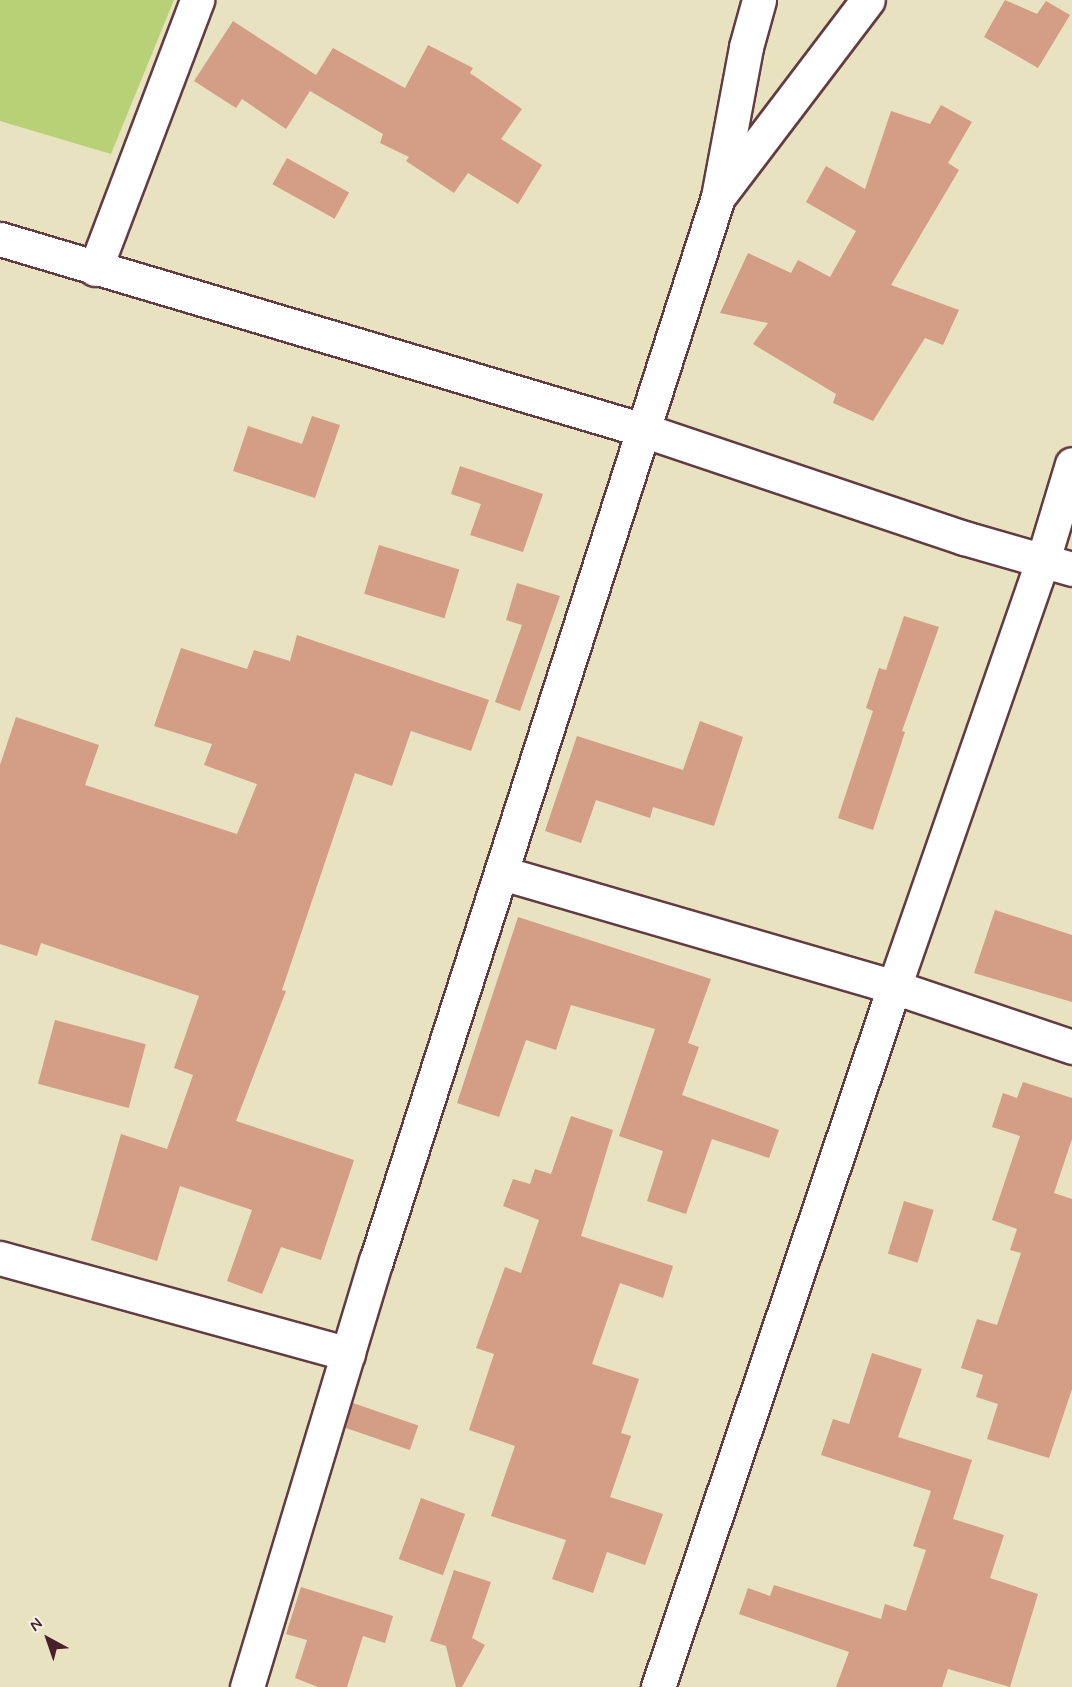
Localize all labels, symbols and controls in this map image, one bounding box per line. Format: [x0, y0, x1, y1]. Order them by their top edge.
north arrow [18, 1609, 78, 1669]
text: N [25, 1613, 47, 1636]

